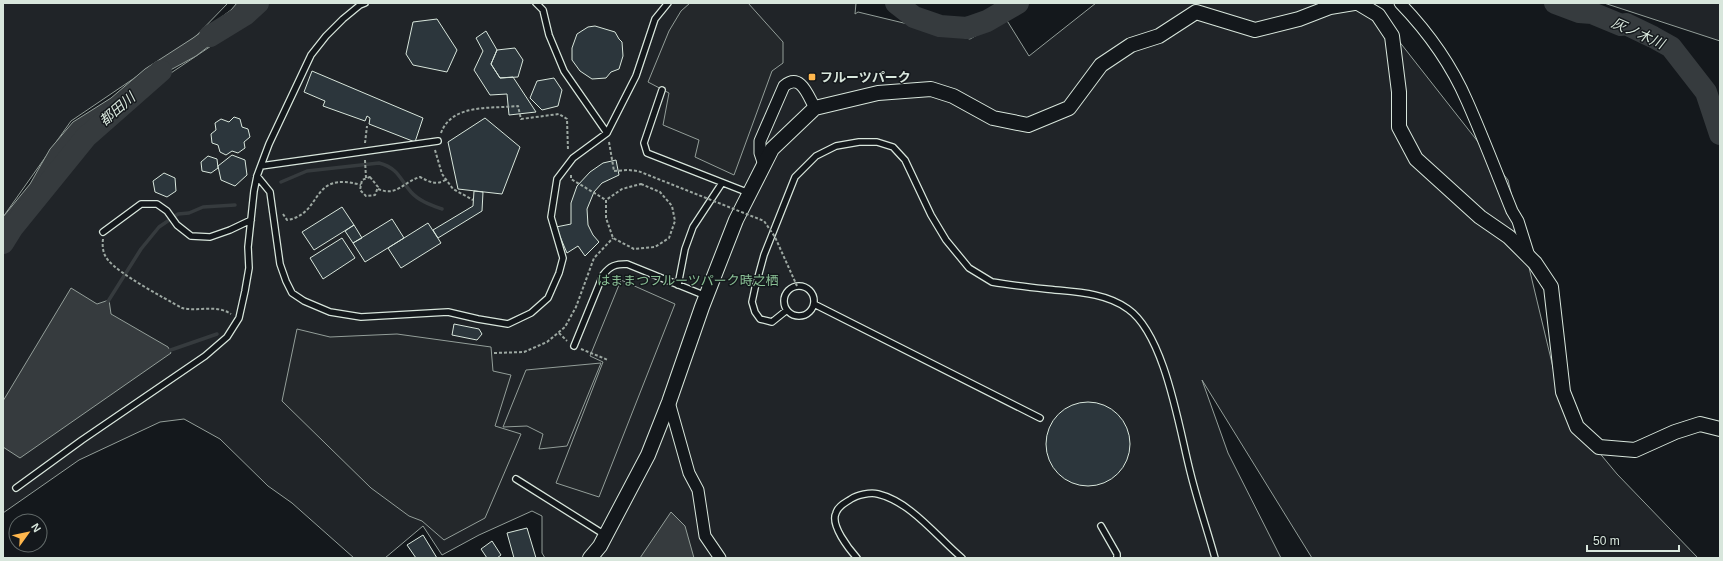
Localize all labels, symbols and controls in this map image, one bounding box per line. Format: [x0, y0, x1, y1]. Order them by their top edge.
water label: 灰ノ木川 [1609, 14, 1669, 53]
place label: フルーツパーク [820, 70, 911, 85]
marker: フルーツパーク [807, 72, 817, 82]
water label: 都田川 [96, 88, 140, 129]
park label: はままつフルーツパーク時之栖 [597, 273, 779, 288]
north arrow [8, 513, 48, 553]
text: N [29, 521, 44, 534]
scale bar [1587, 527, 1679, 553]
text: 50 m [1593, 534, 1620, 548]

